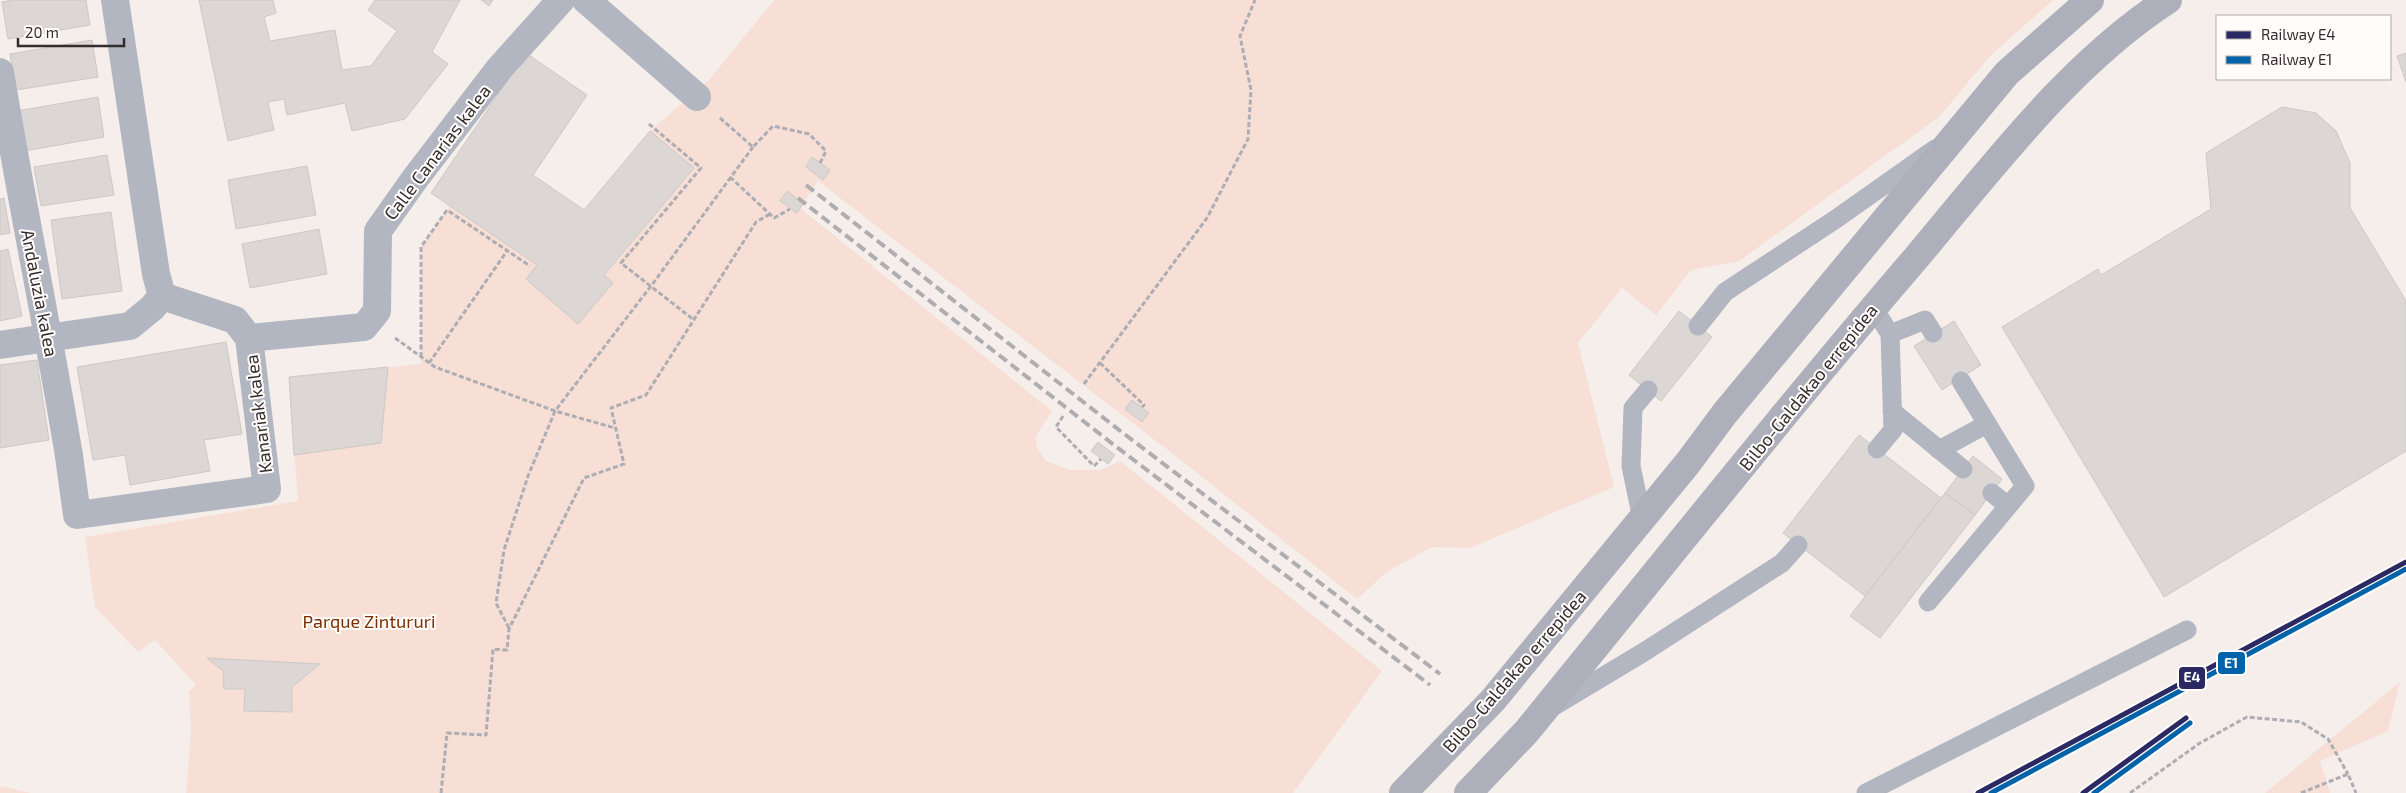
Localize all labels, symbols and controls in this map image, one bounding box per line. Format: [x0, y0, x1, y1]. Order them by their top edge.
scale bar [18, 15, 124, 47]
legend [2216, 15, 2391, 80]
text: 20 m [25, 23, 59, 41]
text: Railway E4 [2261, 25, 2336, 43]
text: Railway E1 [2261, 50, 2332, 68]
street label: Calle Canarias kalea [379, 80, 495, 224]
street label: Andaluzia kalea [17, 228, 63, 358]
street label: Bilbo-Galdakao errepidea [1734, 299, 1882, 475]
street label: Kanariak kalea [240, 353, 276, 475]
street label: Bilbo-Galdakao errepidea [1438, 585, 1590, 757]
park label: Parque Zintururi [302, 610, 436, 632]
line badge: E1 [2217, 651, 2246, 675]
text: E1 [2224, 654, 2238, 671]
line badge: E4 [2178, 666, 2206, 690]
text: E4 [2184, 668, 2201, 685]

